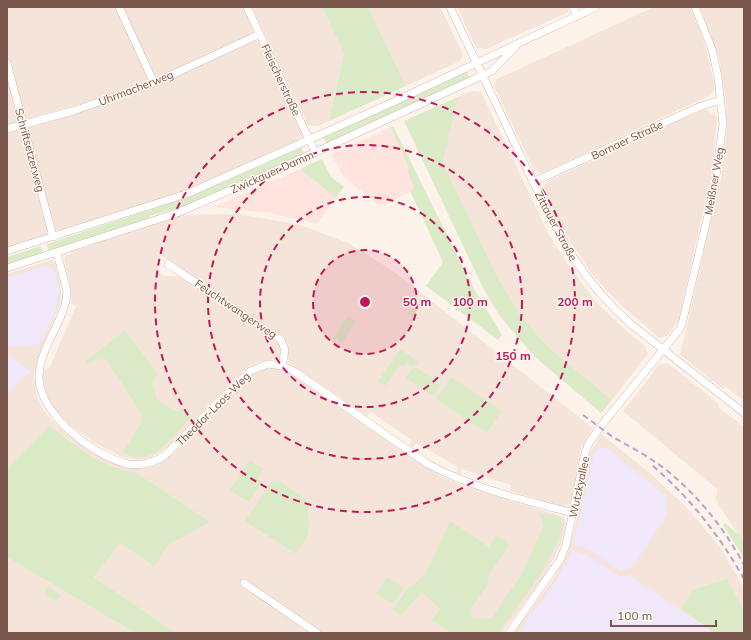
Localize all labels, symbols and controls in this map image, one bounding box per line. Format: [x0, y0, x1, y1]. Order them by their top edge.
street label: Fleischerstraße [258, 42, 304, 118]
street label: Uhrmacherweg [97, 67, 175, 109]
street label: Schriftsetzerweg [12, 107, 48, 193]
street label: Bornaer Straße [589, 117, 665, 163]
street label: Meißner Weg [701, 146, 727, 216]
street label: Zwickauer Damm [228, 147, 316, 197]
street label: Zittauer Straße [532, 189, 580, 263]
street label: Feuchtwangerweg [192, 276, 280, 342]
text: 50 m [403, 294, 431, 309]
text: 100 m [452, 294, 488, 309]
text: 200 m [557, 294, 593, 309]
centre of rings [358, 295, 372, 309]
text: 150 m [495, 348, 531, 363]
street label: Theodor-Loos-Weg [173, 369, 253, 449]
street label: Wutzkyallee [566, 455, 592, 519]
scale bar [611, 602, 716, 628]
text: 100 m [617, 608, 652, 623]

